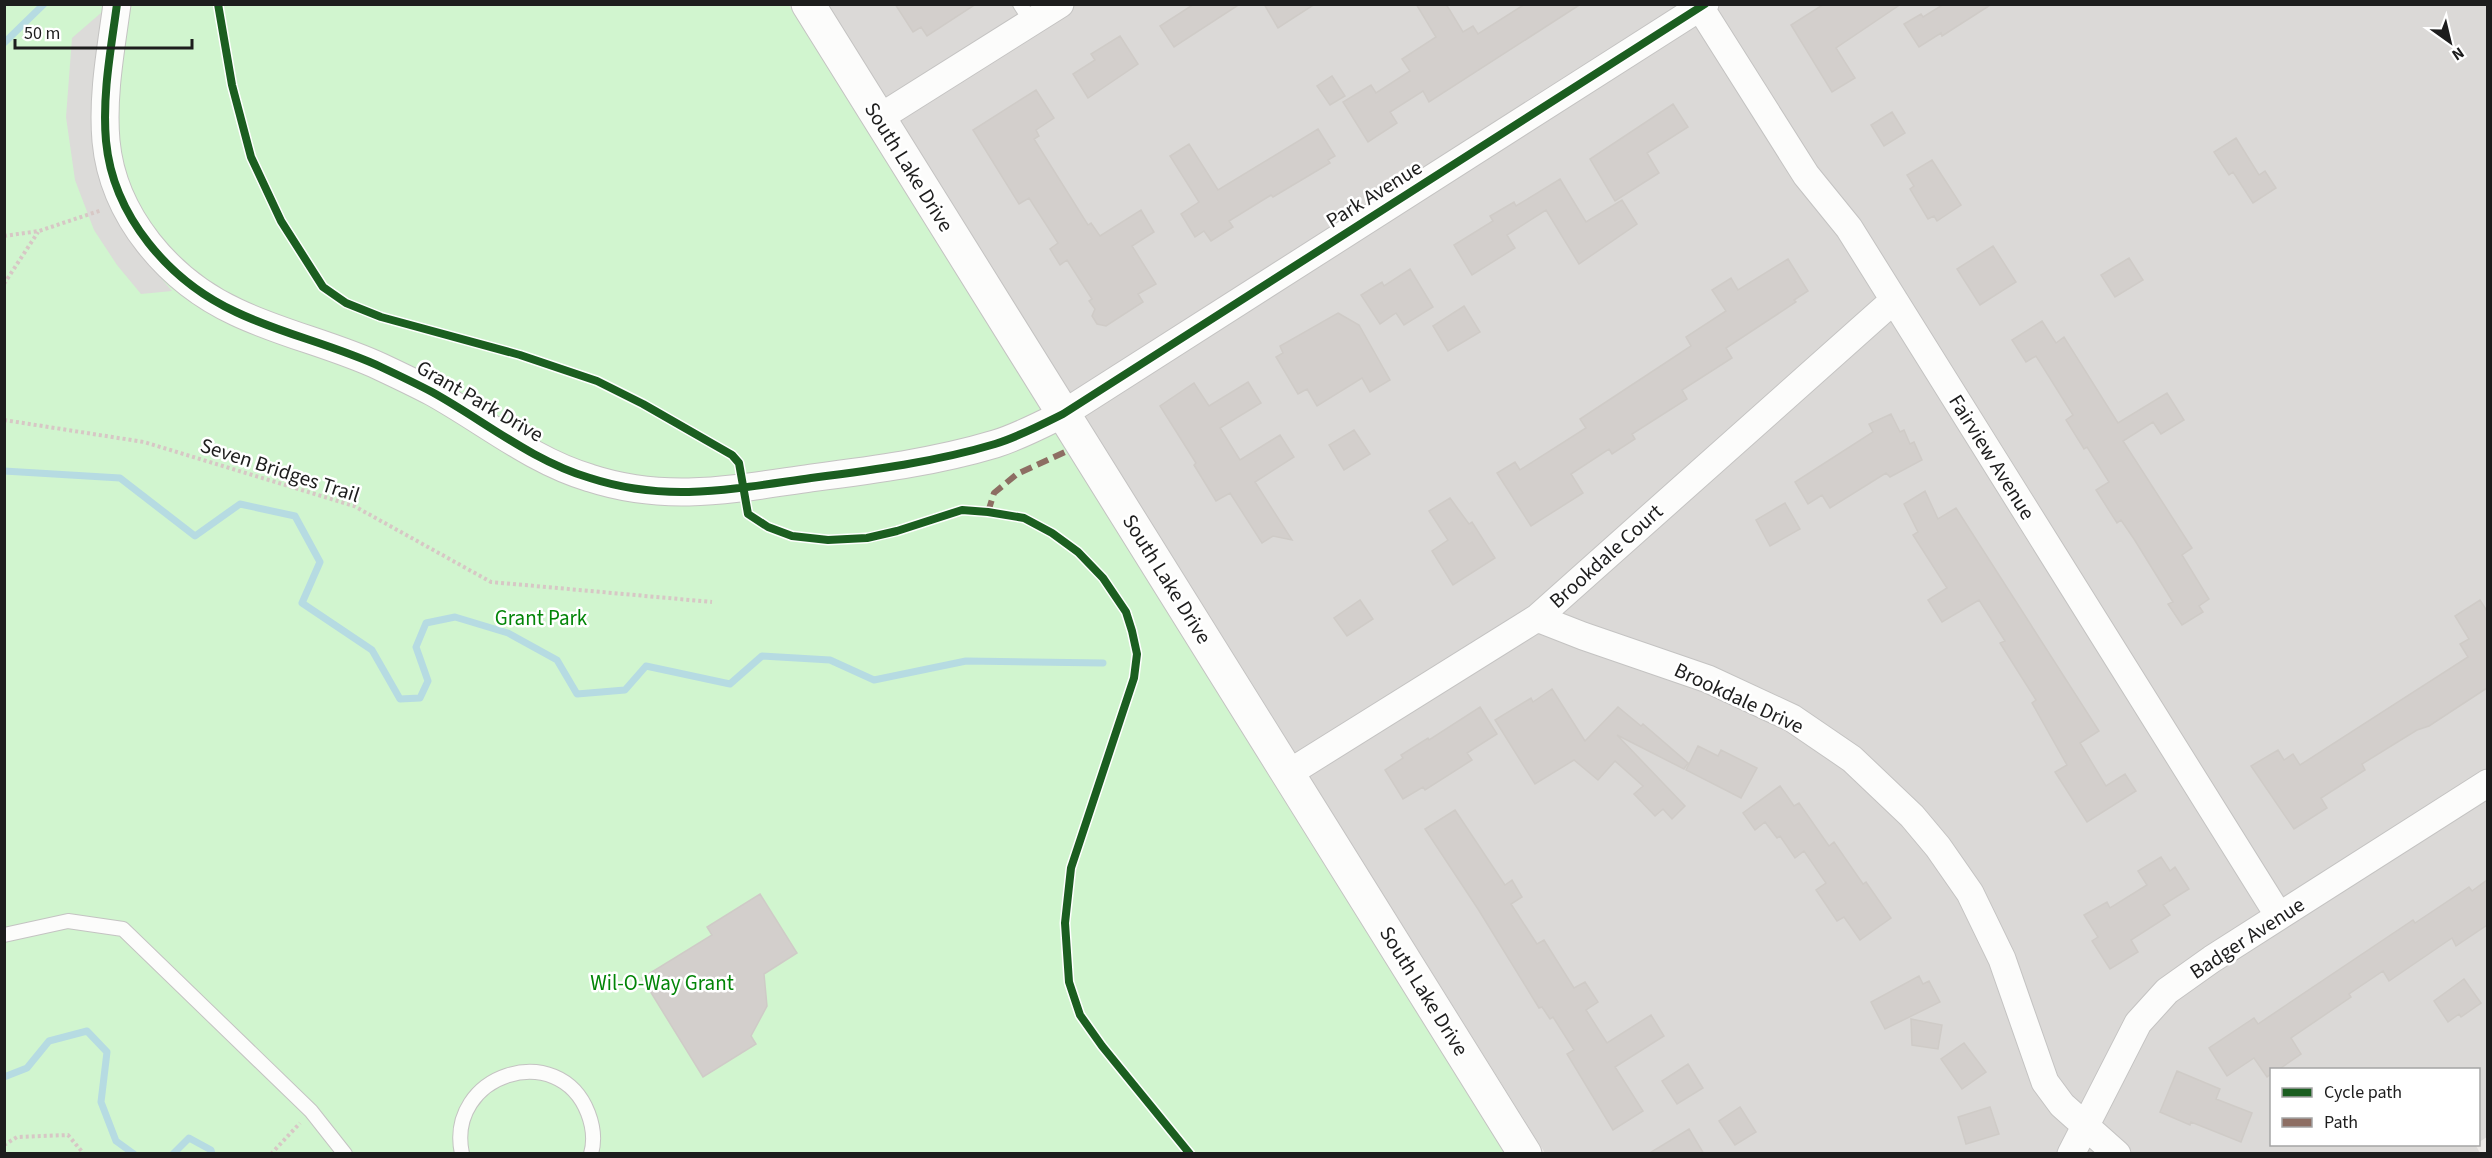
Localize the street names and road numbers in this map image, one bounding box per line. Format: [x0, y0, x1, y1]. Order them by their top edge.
street label: South Lake Drive [857, 96, 961, 238]
street label: Park Avenue [1320, 153, 1428, 235]
street label: Grant Park Drive [411, 352, 549, 450]
street label: Fairview Avenue [1941, 389, 2043, 525]
street label: Seven Bridges Trail [196, 430, 364, 510]
street label: Brookdale Court [1543, 497, 1669, 615]
street label: South Lake Drive [1115, 508, 1219, 650]
street label: Brookdale Drive [1669, 655, 1809, 741]
street label: Badger Avenue [2184, 890, 2310, 986]
street label: South Lake Drive [1372, 920, 1476, 1062]

